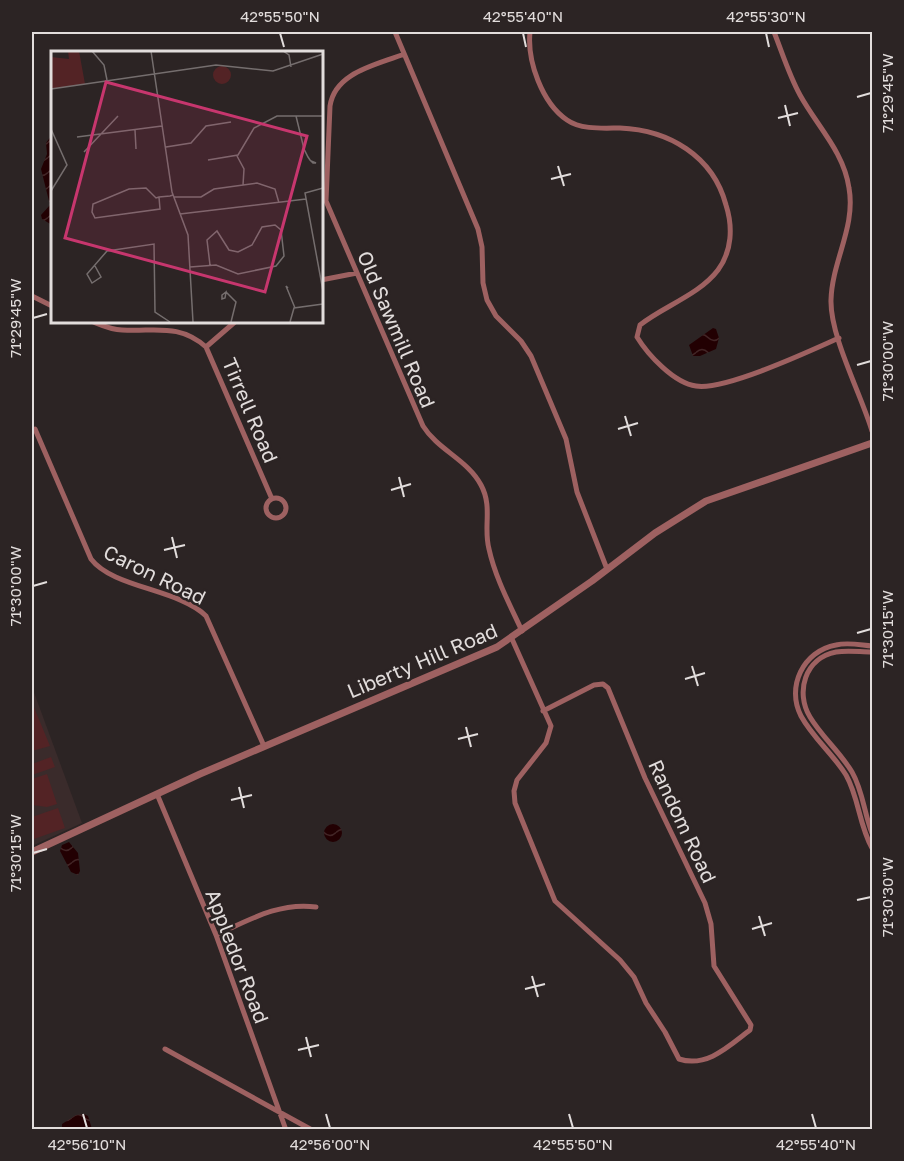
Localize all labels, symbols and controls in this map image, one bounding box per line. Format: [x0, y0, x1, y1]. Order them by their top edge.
text: 42°55'50"N [240, 7, 320, 25]
text: 42°55'40"N [483, 7, 563, 25]
text: 42°55'30"N [726, 7, 806, 25]
inset map [51, 51, 322, 322]
text: 71°29'45"W [878, 53, 896, 133]
street label: Old Sawmill Road [353, 247, 441, 411]
text: 71°29'45"W [6, 278, 24, 358]
text: 71°30'00"W [878, 321, 896, 401]
street label: Tirrell Road [218, 354, 284, 466]
street label: Caron Road [100, 539, 210, 609]
text: 71°30'00"W [6, 546, 24, 626]
text: 71°30'15"W [878, 590, 896, 668]
street label: Liberty Hill Road [343, 618, 501, 702]
street label: Random Road [644, 756, 722, 886]
text: 71°30'15"W [6, 814, 24, 892]
text: 71°30'30"W [878, 857, 896, 937]
street label: Appledor Road [201, 885, 275, 1027]
text: 42°56'10"N [48, 1135, 126, 1153]
text: 42°56'00"N [290, 1135, 370, 1153]
text: 42°55'50"N [533, 1135, 613, 1153]
text: 42°55'40"N [776, 1135, 856, 1153]

